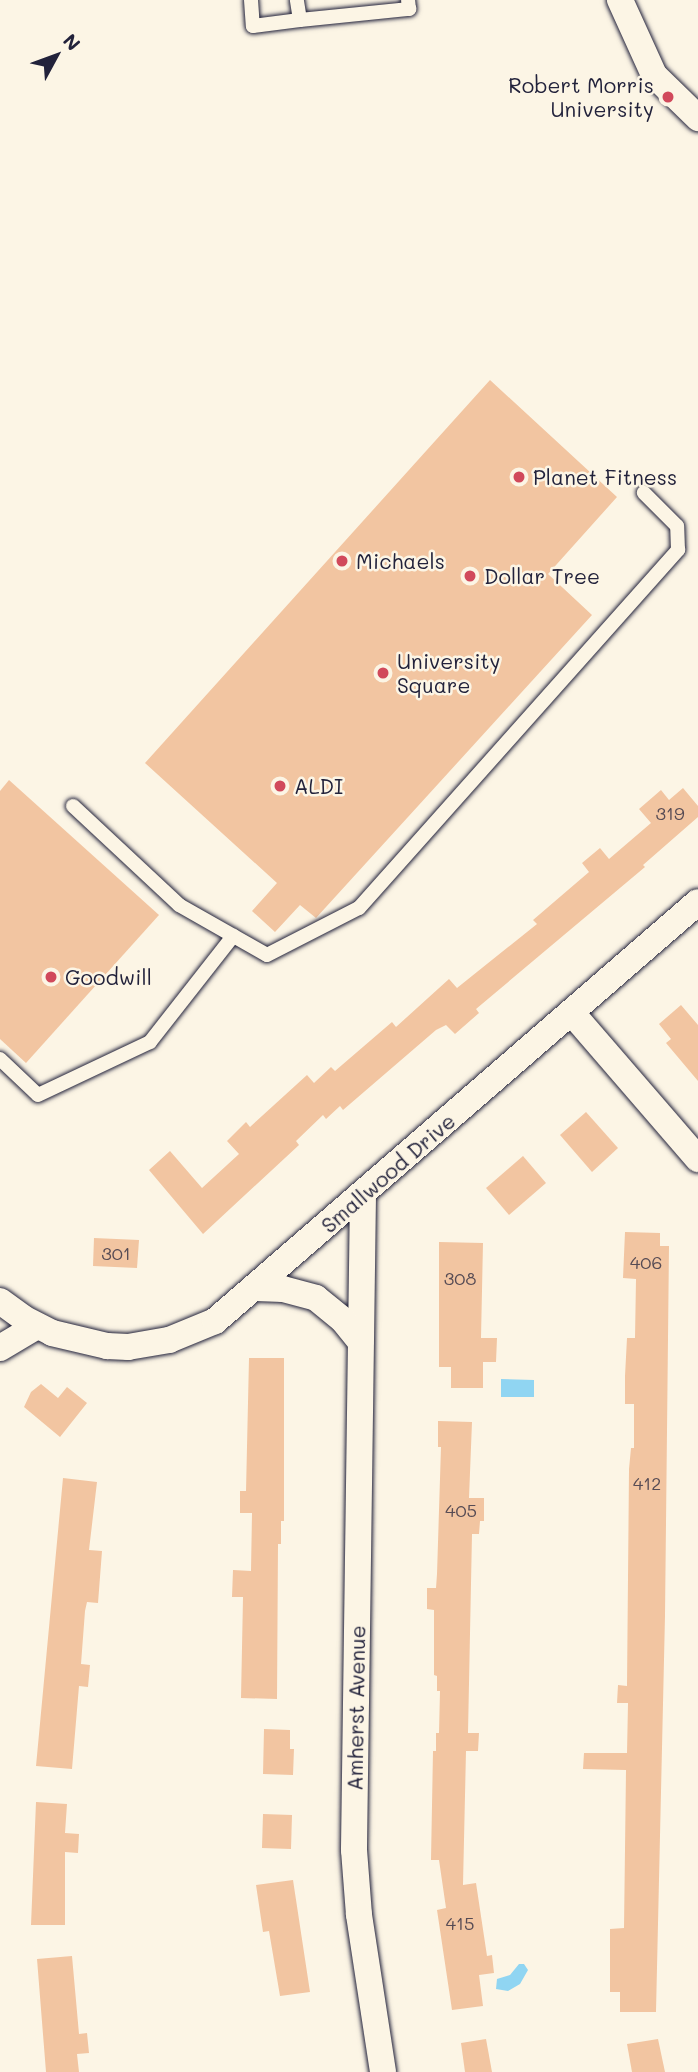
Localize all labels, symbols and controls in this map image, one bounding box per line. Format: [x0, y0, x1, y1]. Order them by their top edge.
north arrow [21, 21, 91, 91]
text: N [58, 28, 86, 56]
place label: Robert Morris University [508, 72, 654, 122]
marker: Robert Morris University [660, 89, 676, 105]
place label: Planet Fitness [533, 464, 677, 490]
marker: Planet Fitness [511, 469, 527, 485]
place label: Michaels [356, 548, 445, 574]
marker: Michaels [334, 553, 350, 569]
place label: Dollar Tree [484, 563, 600, 589]
marker: Dollar Tree [462, 568, 478, 584]
place label: University Square [397, 648, 501, 698]
marker: University Square [375, 665, 391, 681]
place label: ALDI [294, 773, 343, 799]
marker: ALDI [272, 778, 288, 794]
house number: 319 [655, 802, 685, 824]
place label: Goodwill [65, 964, 152, 990]
marker: Goodwill [43, 969, 59, 985]
street label: Smallwood Drive [316, 1108, 460, 1238]
house number: 301 [101, 1242, 131, 1264]
house number: 406 [630, 1251, 662, 1273]
house number: 308 [444, 1267, 476, 1289]
house number: 412 [633, 1472, 661, 1494]
house number: 405 [445, 1499, 477, 1521]
street label: Amherst Avenue [342, 1625, 370, 1791]
house number: 415 [445, 1912, 475, 1934]

